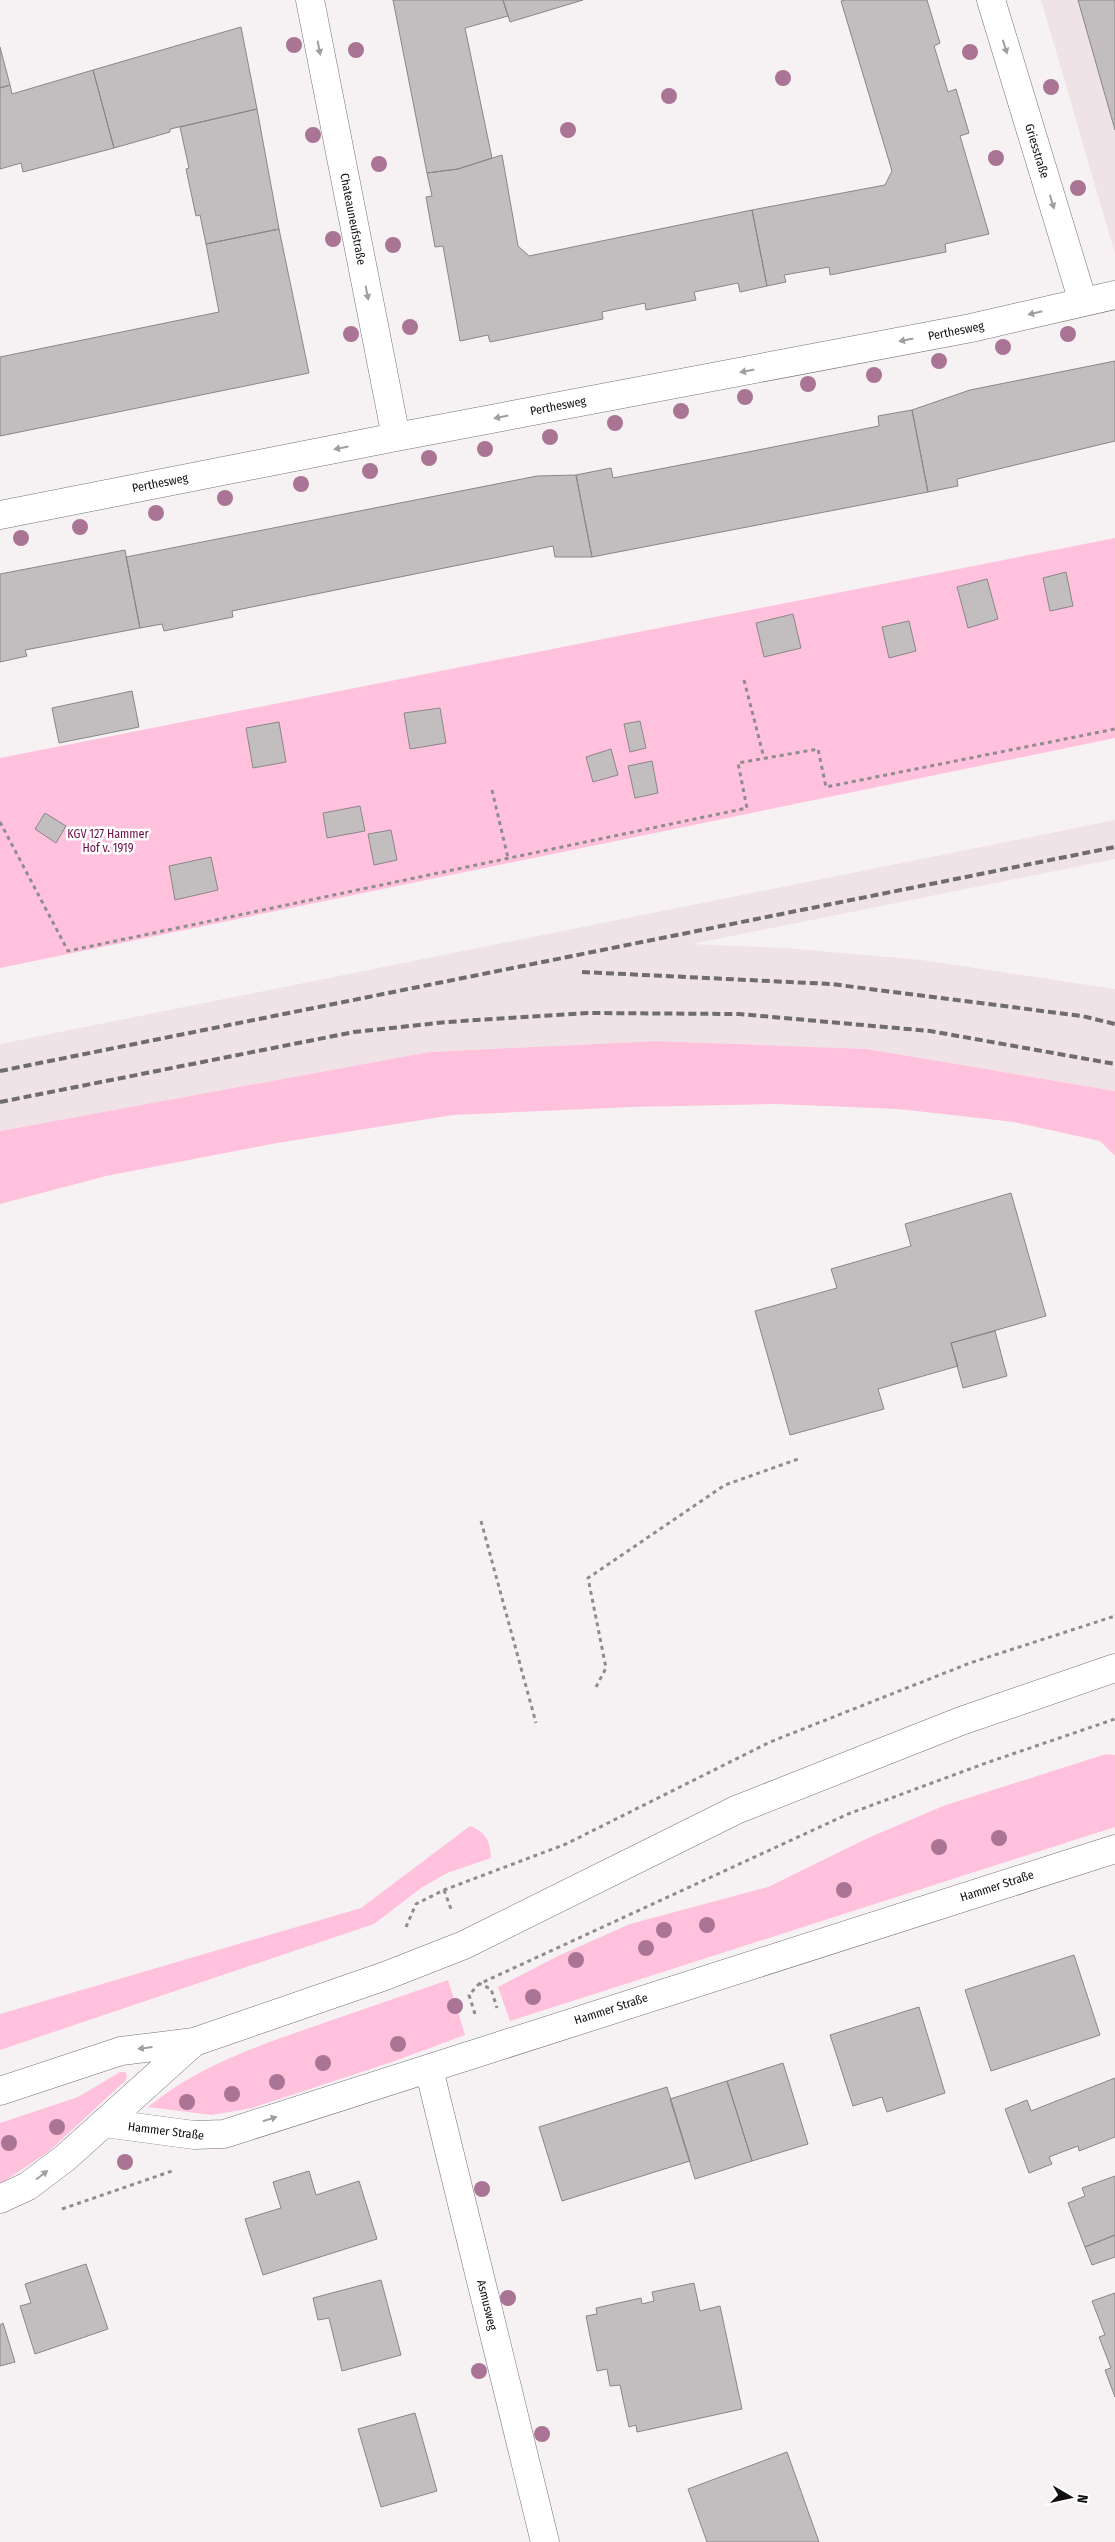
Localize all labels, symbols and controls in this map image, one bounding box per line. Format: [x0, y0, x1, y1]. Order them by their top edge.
one-way arrow [1002, 39, 1010, 54]
one-way arrow [315, 40, 323, 55]
street label: Griesstraße [1022, 122, 1052, 180]
street label: Chateauneufstraße [337, 172, 369, 266]
one-way arrow [1049, 195, 1057, 210]
one-way arrow [364, 286, 372, 302]
one-way arrow [1028, 309, 1043, 317]
street label: Perthesweg [927, 319, 986, 343]
one-way arrow [898, 337, 914, 345]
one-way arrow [738, 367, 754, 375]
street label: Perthesweg [529, 394, 588, 418]
one-way arrow [493, 414, 509, 422]
one-way arrow [333, 444, 349, 452]
street label: Perthesweg [131, 471, 190, 495]
park label: KGV 127 Hammer Hof v. 1919 [67, 827, 149, 855]
street label: Hammer Straße [958, 1868, 1036, 1904]
street label: Hammer Straße [572, 1991, 650, 2027]
one-way arrow [137, 2044, 153, 2052]
one-way arrow [263, 2115, 278, 2123]
street label: Hammer Straße [127, 2119, 205, 2143]
one-way arrow [36, 2170, 49, 2181]
street label: Asmusweg [474, 2278, 500, 2332]
north arrow [1045, 2472, 1095, 2522]
text: N [1073, 2493, 1091, 2504]

